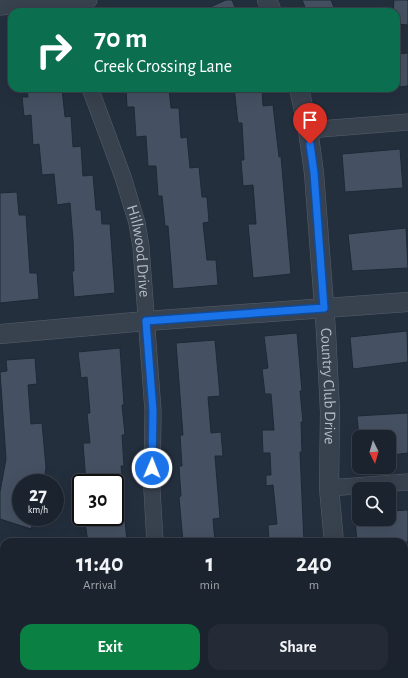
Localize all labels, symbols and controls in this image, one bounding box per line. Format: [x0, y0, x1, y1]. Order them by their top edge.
icon: right [28, 24, 80, 76]
text: 70 m [94, 25, 148, 53]
text: Creek Crossing Lane [94, 58, 232, 76]
pin [293, 103, 327, 144]
icon: arrive [299, 109, 321, 131]
street label: Hillwood Drive [124, 203, 153, 298]
street label: Country Club Drive [318, 327, 338, 445]
north arrow [352, 430, 396, 474]
map controls [352, 430, 396, 526]
position arrow [131, 447, 173, 489]
speed limit sign: 30 [72, 474, 124, 526]
button: search [352, 482, 396, 526]
text: 27 [29, 485, 47, 505]
text: km/h [28, 505, 48, 515]
text: 11:40 [76, 552, 123, 576]
text: 1 [205, 552, 214, 576]
text: 240 [296, 552, 332, 576]
text: Arrival [83, 579, 117, 592]
text: min [200, 579, 220, 592]
text: m [309, 579, 319, 592]
button: Exit [20, 624, 200, 670]
button: Share [208, 624, 388, 670]

